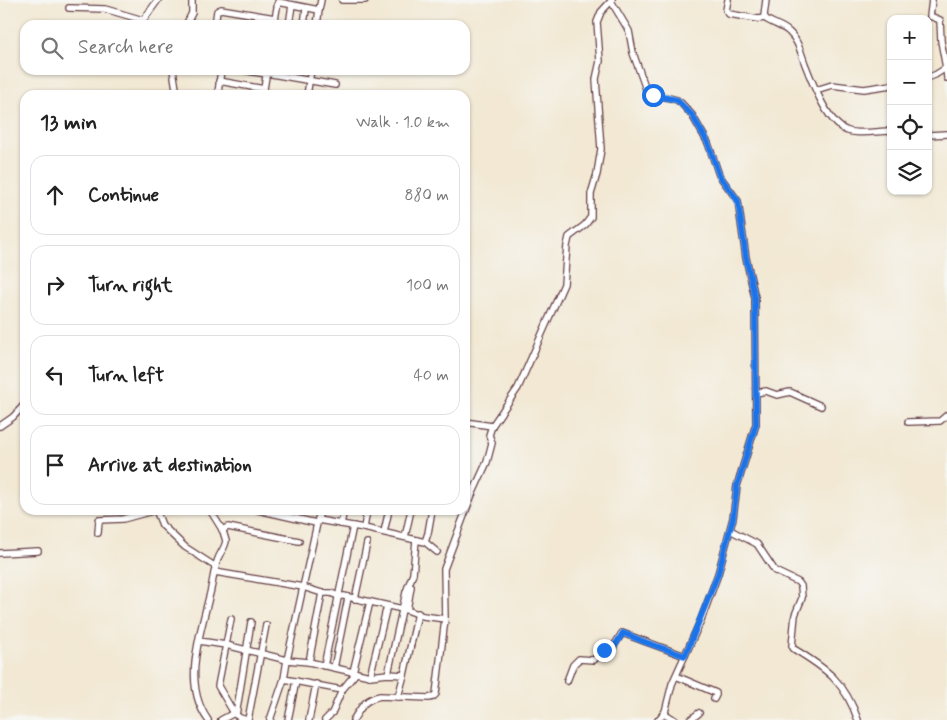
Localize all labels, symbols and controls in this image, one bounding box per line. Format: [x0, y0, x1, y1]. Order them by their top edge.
map controls [887, 15, 932, 195]
button: + [887, 15, 932, 60]
search box [20, 20, 470, 75]
icon: search [38, 34, 66, 62]
text: Search here [78, 35, 174, 60]
button: − [887, 60, 932, 105]
route start [642, 84, 665, 107]
button: locate [887, 105, 932, 150]
text: 13 min [40, 109, 97, 137]
text: Walk · 1.0 km [356, 112, 450, 133]
button: layers [887, 150, 932, 195]
icon: ahead [41, 181, 69, 209]
text: Continue [88, 183, 159, 208]
text: 880 m [405, 185, 449, 206]
icon: right [41, 271, 69, 299]
text: Turn right [88, 273, 172, 298]
text: 100 m [406, 275, 449, 296]
icon: left [41, 361, 69, 389]
text: Turn left [88, 363, 164, 388]
text: 40 m [413, 365, 449, 386]
icon: arrive [41, 451, 69, 479]
text: Arrive at destination [88, 453, 252, 478]
route end [593, 639, 616, 662]

